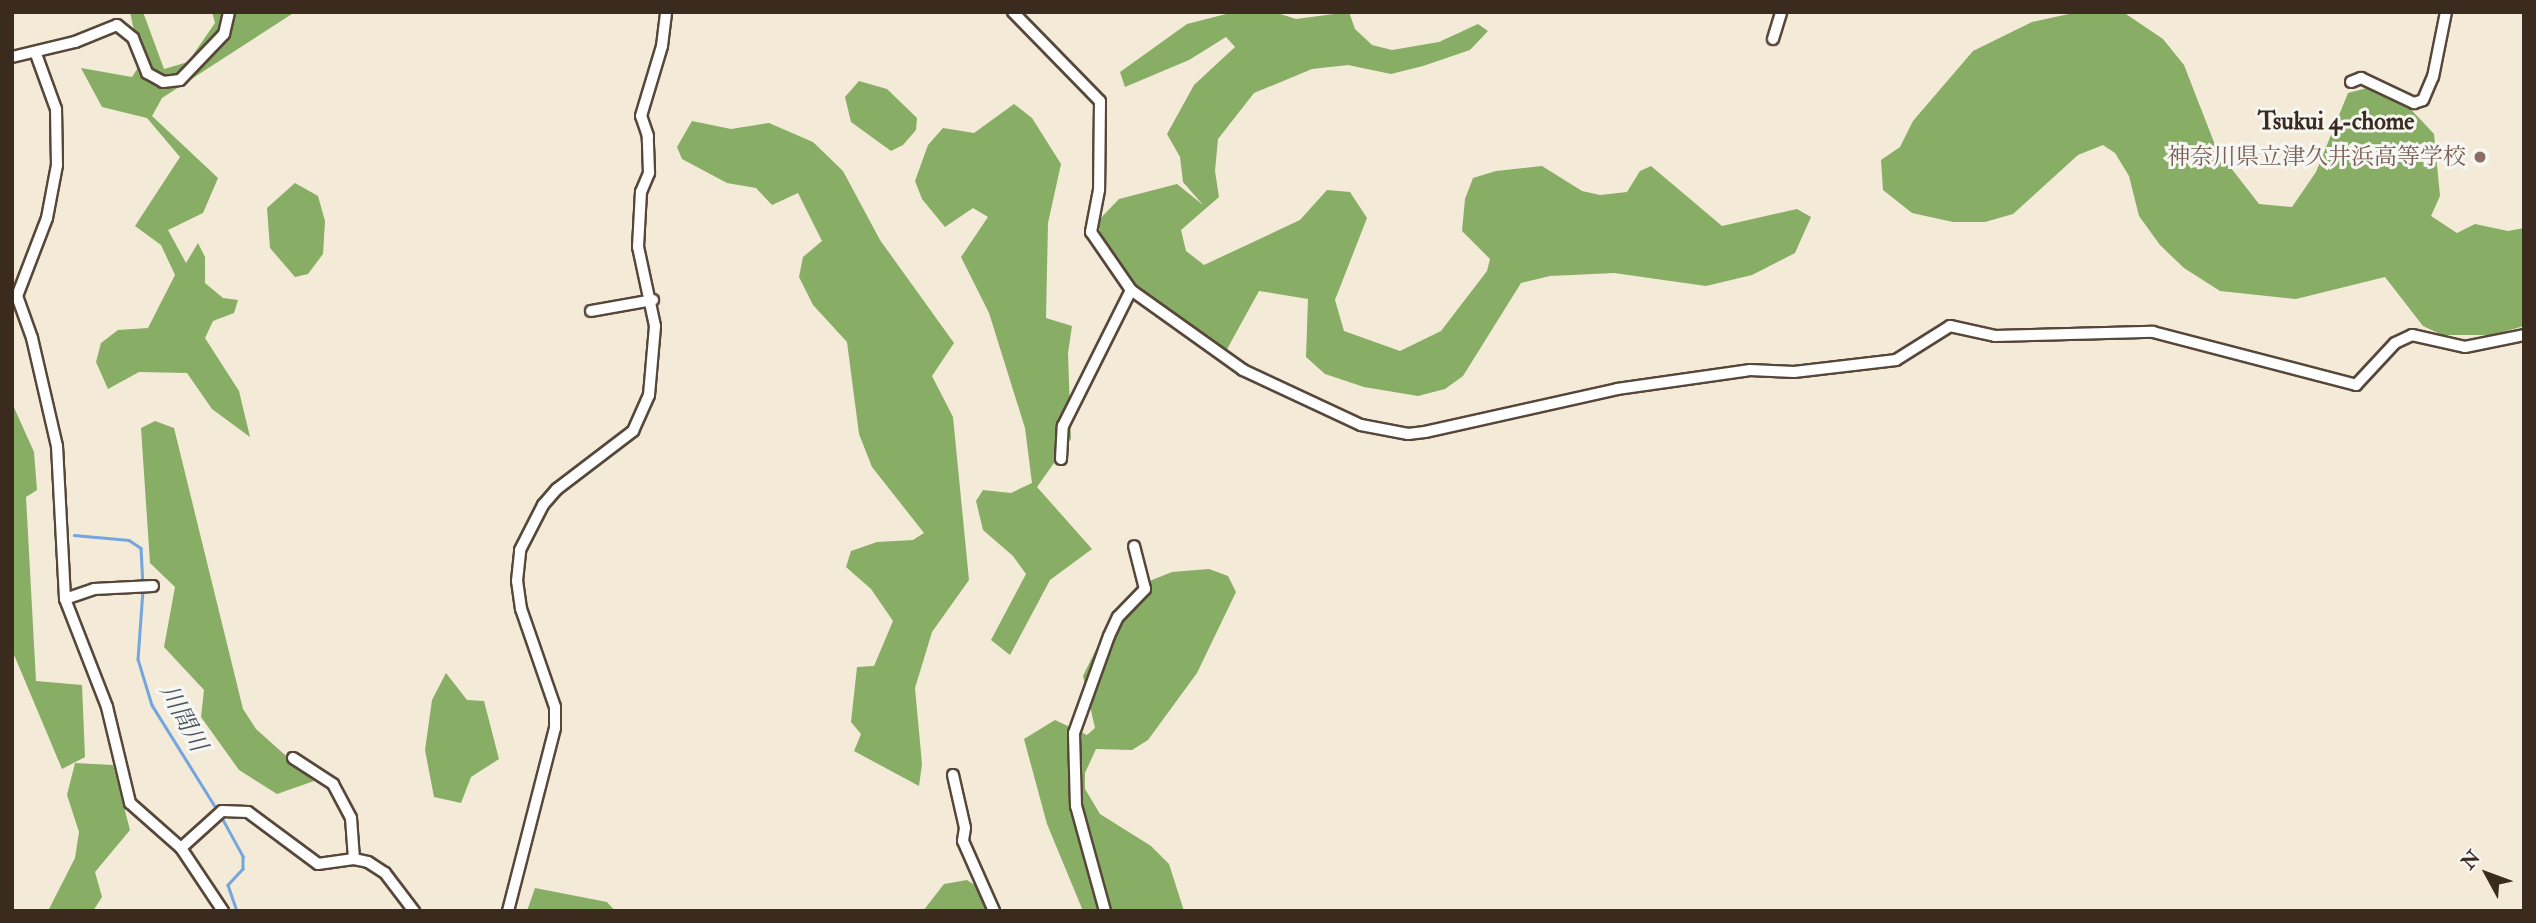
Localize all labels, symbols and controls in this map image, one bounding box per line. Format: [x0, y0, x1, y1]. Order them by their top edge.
district label: Tsukui 4-chome [2258, 108, 2414, 136]
place label: 神奈川県立津久井浜高等学校 [2167, 143, 2466, 171]
marker: 神奈川県立津久井浜高等学校 [2472, 149, 2488, 165]
water label: 川間川 [153, 679, 213, 757]
north arrow [2452, 839, 2522, 909]
text: N [2457, 846, 2486, 875]

